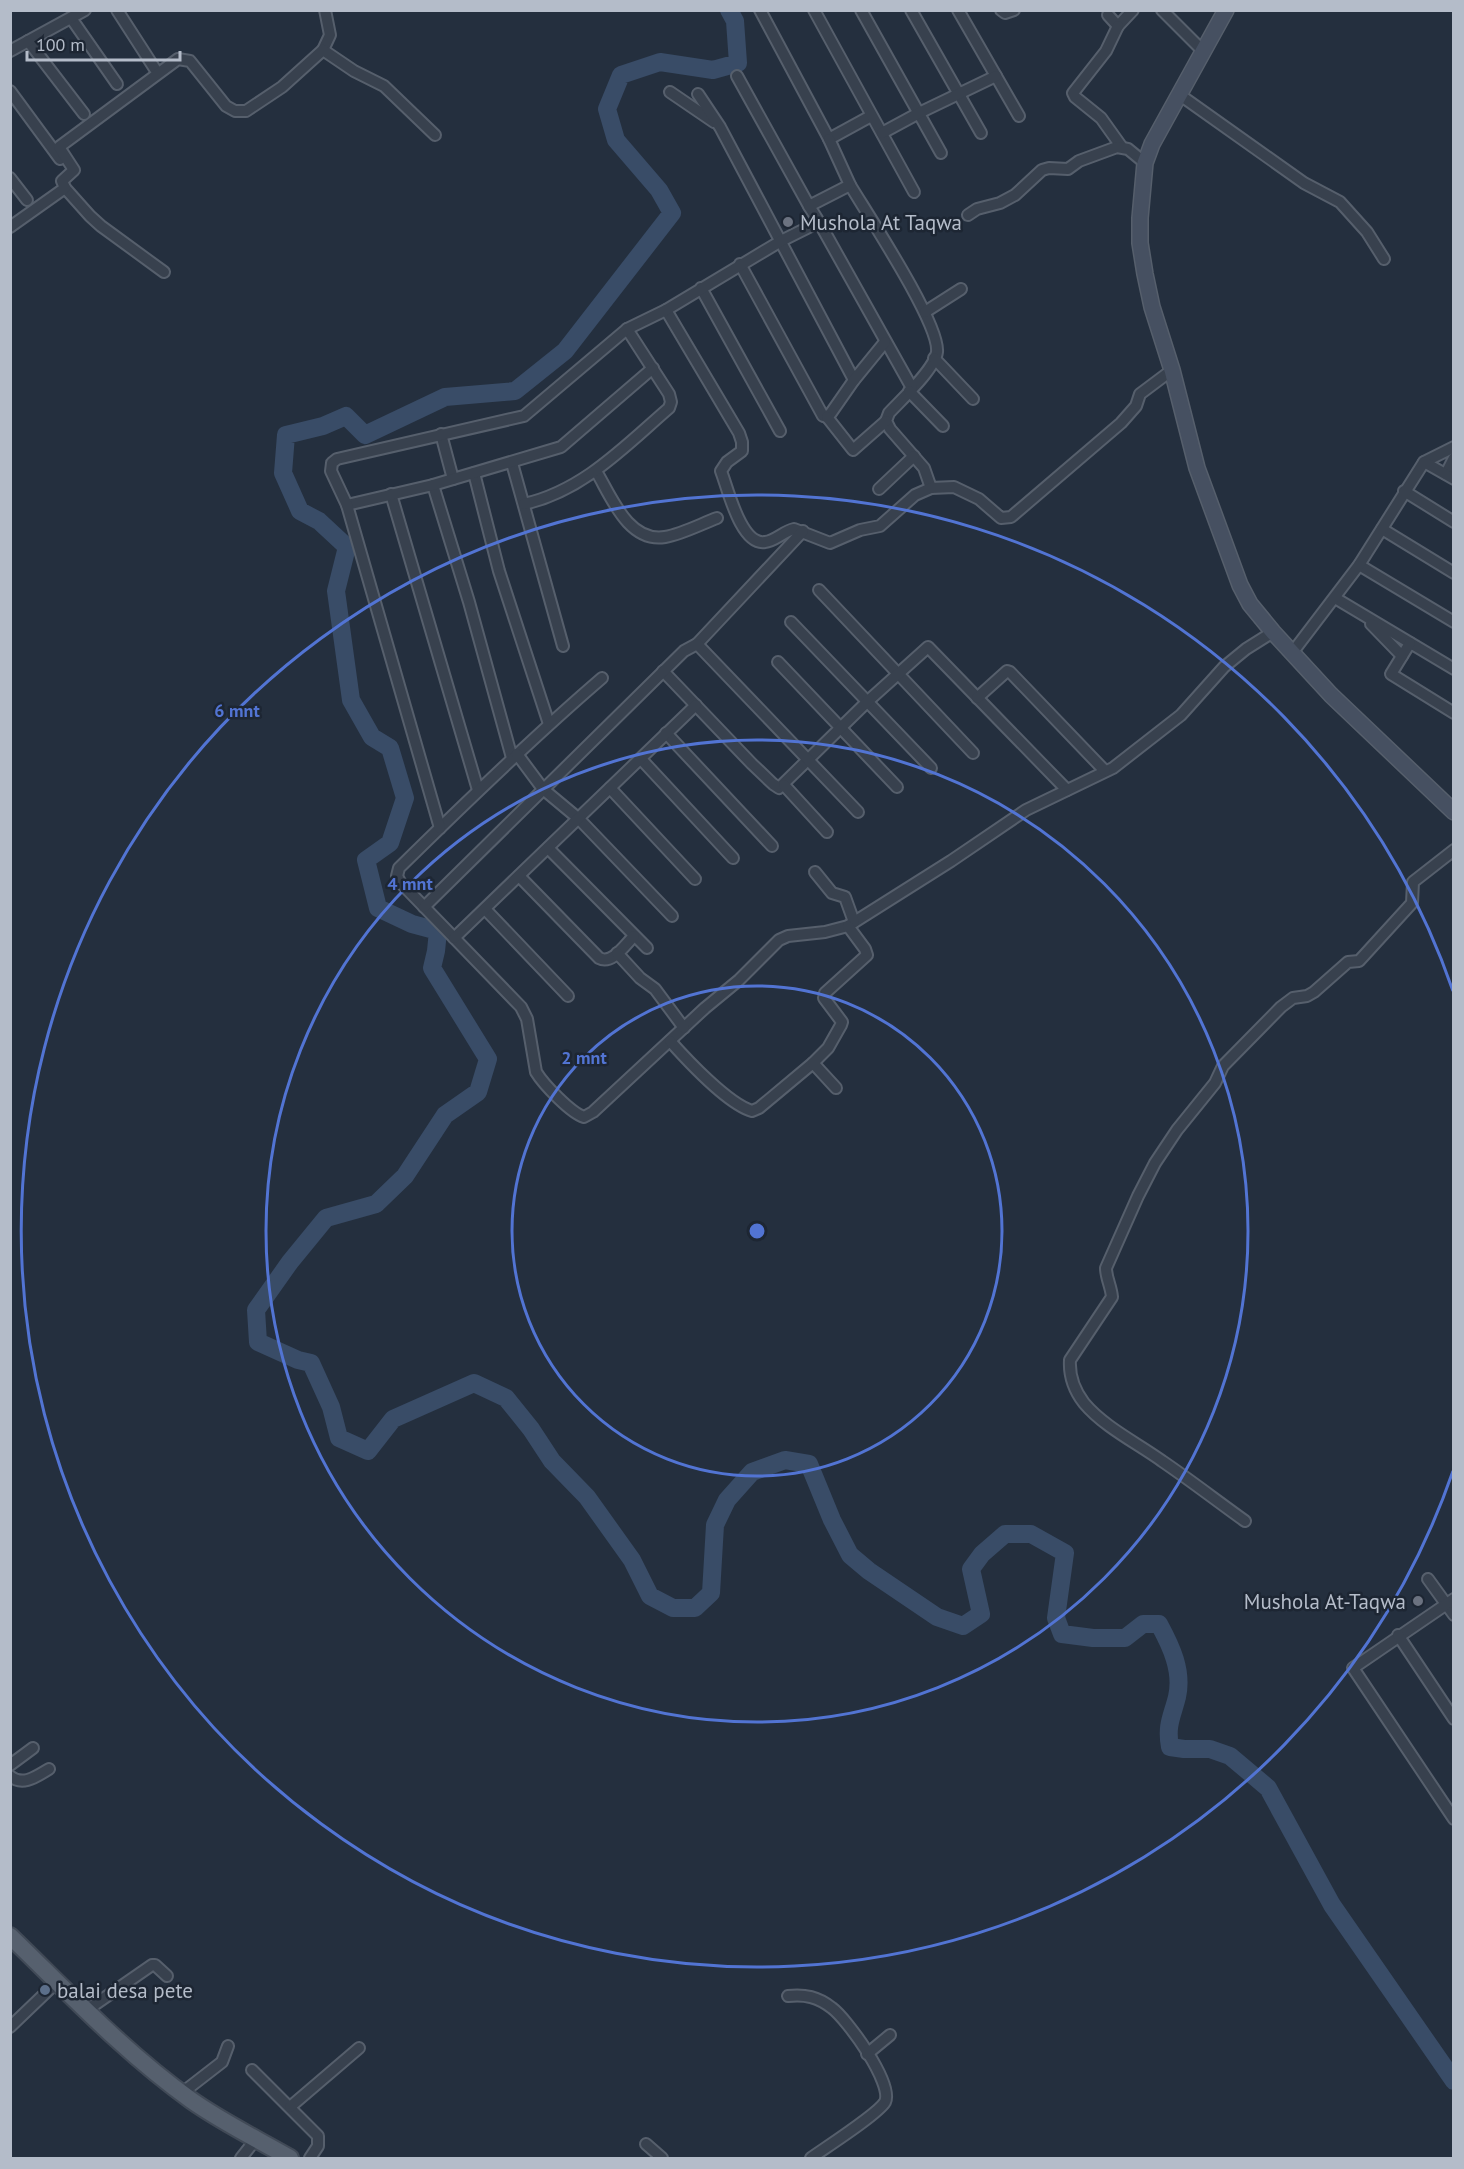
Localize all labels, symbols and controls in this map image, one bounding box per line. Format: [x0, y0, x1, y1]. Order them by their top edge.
scale bar [27, 24, 180, 62]
text: 100 m [36, 33, 85, 56]
place label: Mushola At Taqwa [800, 209, 962, 236]
marker: Mushola At Taqwa [781, 215, 795, 229]
text: 6 mnt [214, 699, 260, 722]
text: 4 mnt [387, 872, 433, 895]
text: 2 mnt [561, 1046, 607, 1069]
centre of rings [747, 1221, 767, 1241]
place label: Mushola At-Taqwa [1244, 1588, 1406, 1615]
marker: Mushola At-Taqwa [1411, 1594, 1425, 1608]
place label: balai desa pete [57, 1977, 193, 2004]
marker: balai desa pete [38, 1983, 52, 1997]

